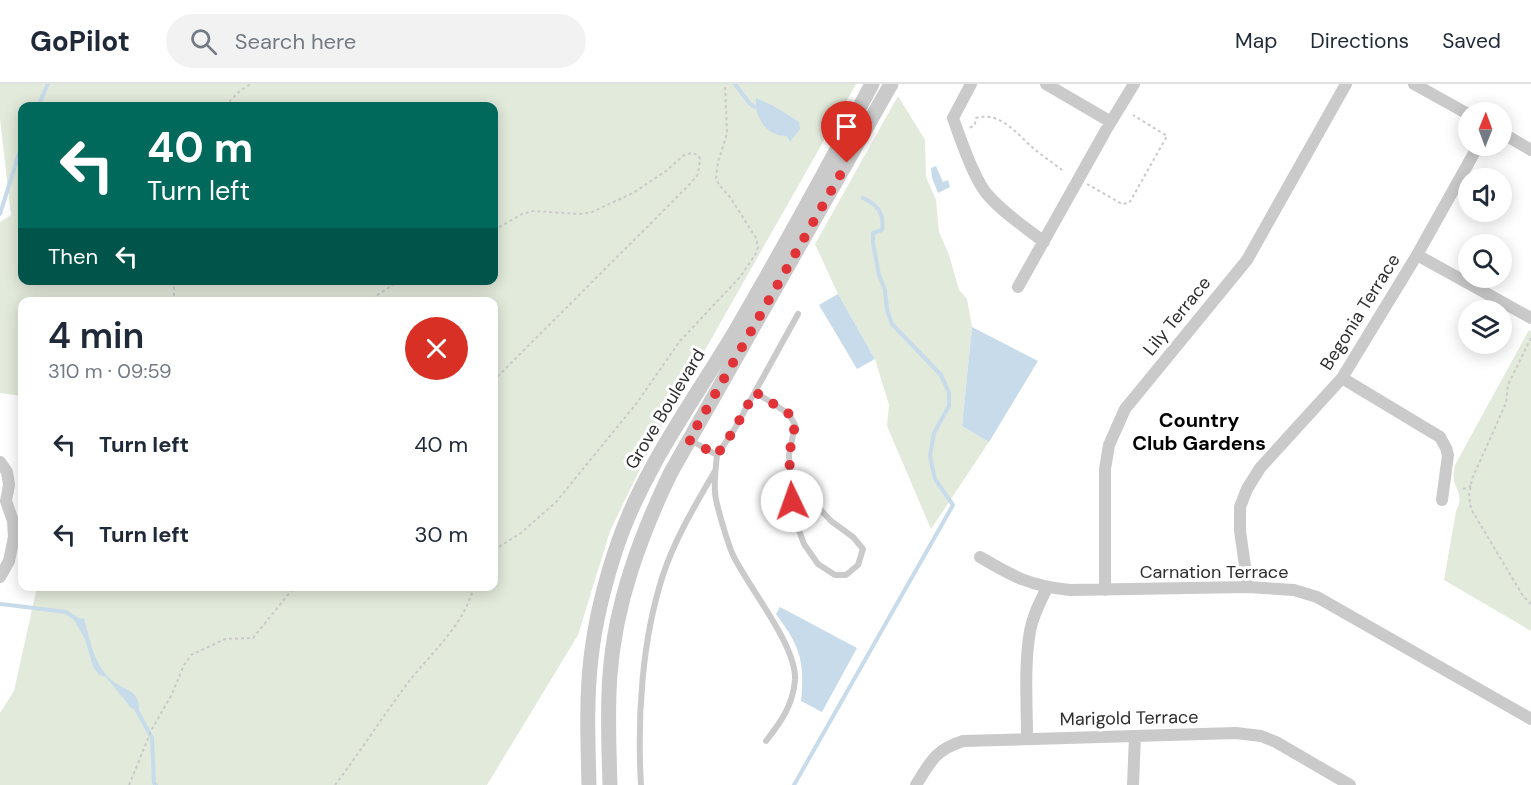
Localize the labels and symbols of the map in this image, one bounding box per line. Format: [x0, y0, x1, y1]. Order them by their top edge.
pin [821, 101, 872, 163]
north arrow [1458, 102, 1512, 156]
street label: Begonia Terrace [1315, 249, 1405, 375]
street label: Lily Terrace [1138, 272, 1216, 360]
street label: Grove Boulevard [620, 344, 710, 474]
district label: Country Club Gardens [1132, 407, 1266, 456]
position arrow [760, 469, 824, 533]
street label: Carnation Terrace [1140, 560, 1288, 584]
street label: Marigold Terrace [1059, 705, 1199, 731]

